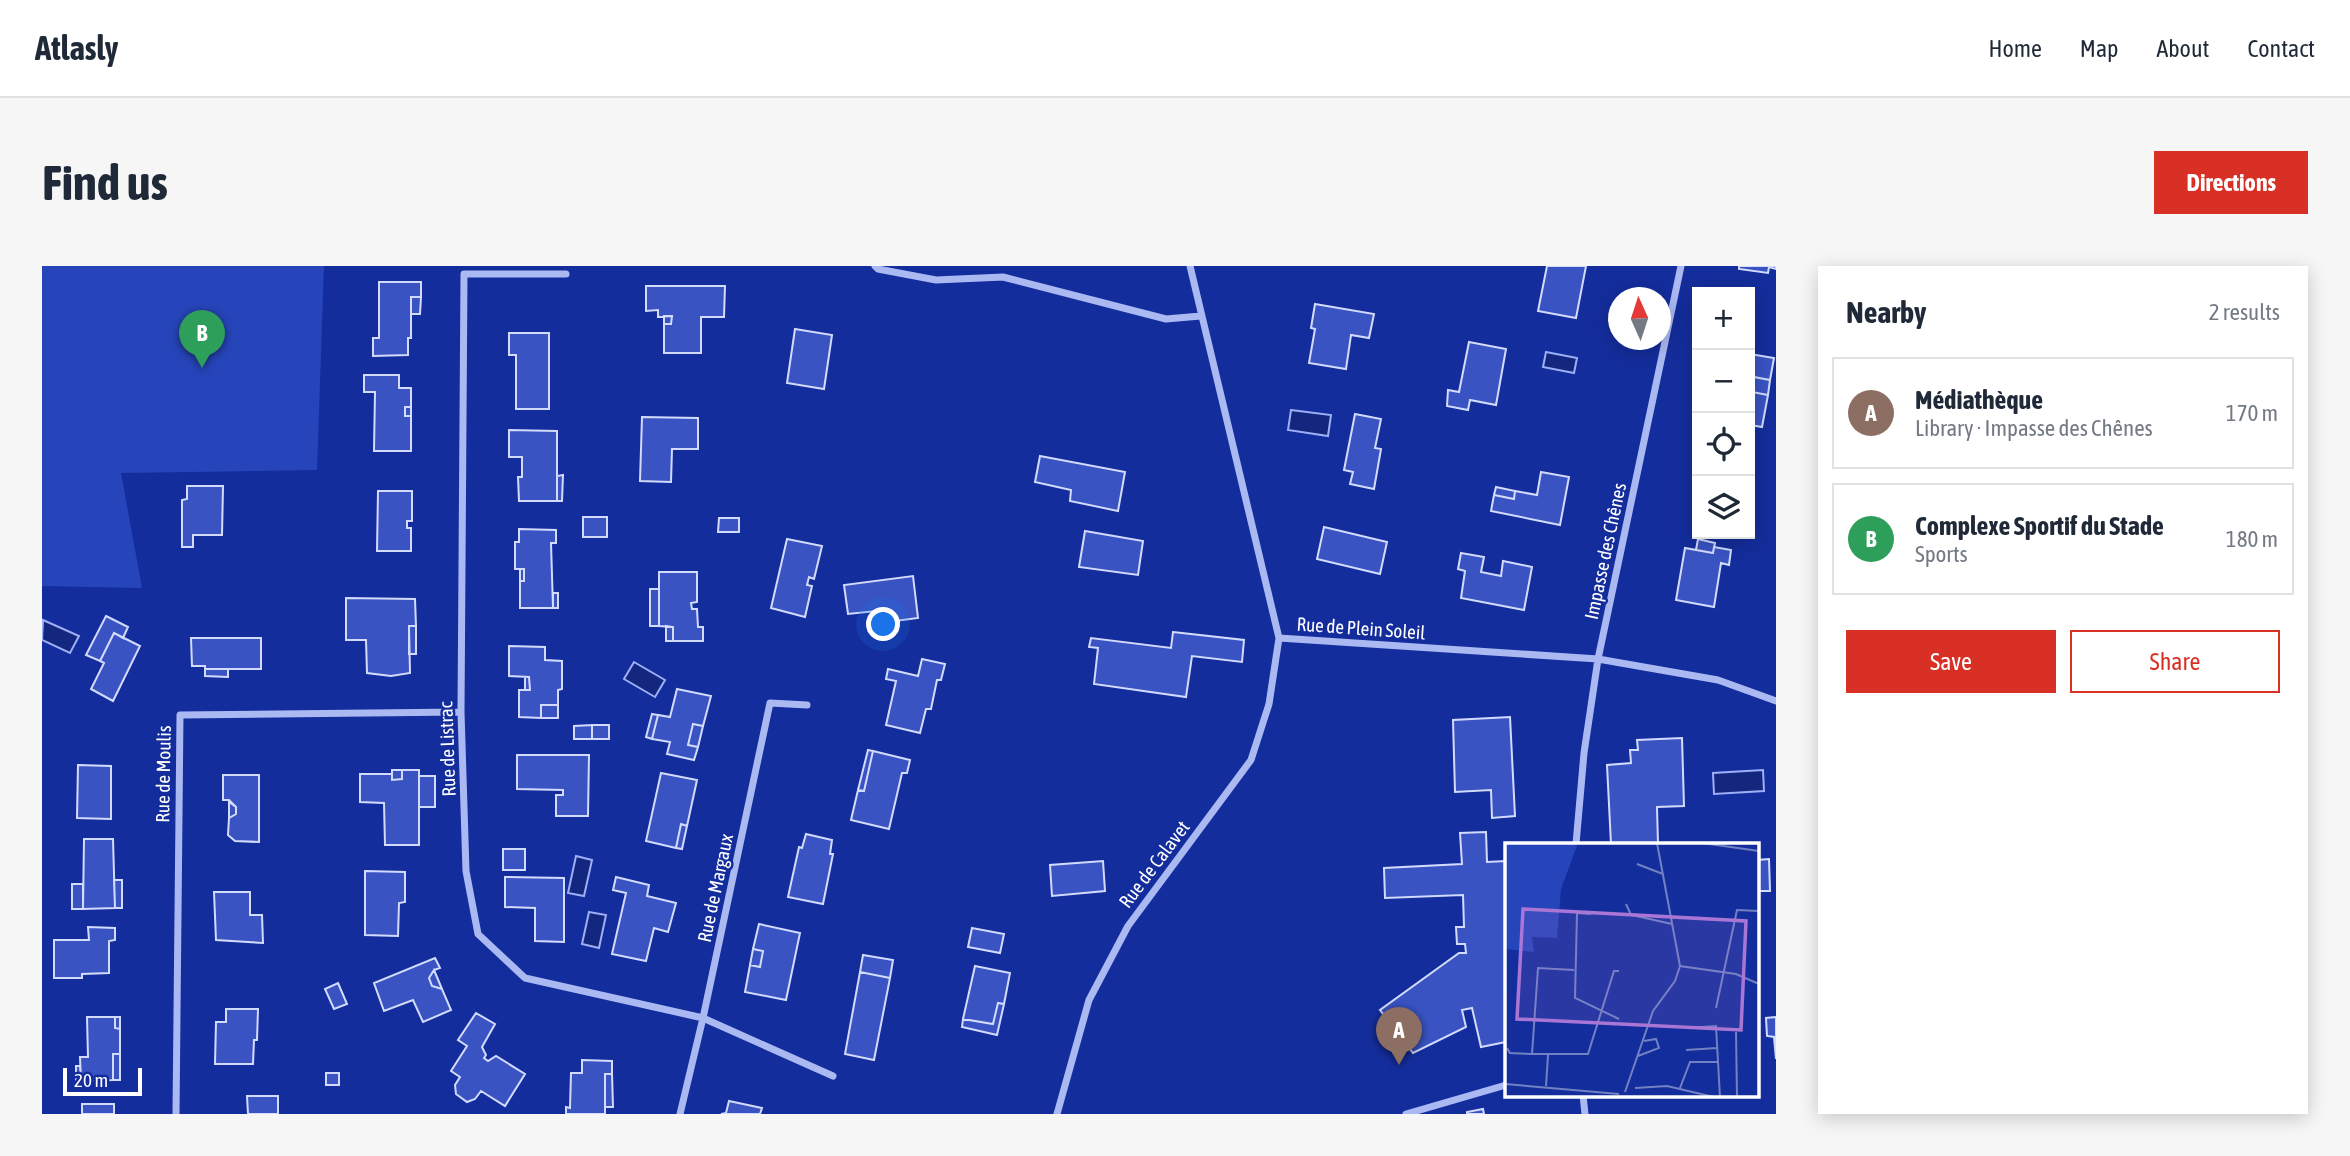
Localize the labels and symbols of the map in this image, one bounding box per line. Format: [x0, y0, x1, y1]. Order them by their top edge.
north arrow [1608, 287, 1671, 350]
pin: B [179, 310, 225, 368]
street label: Impasse des Chênes [1580, 480, 1630, 621]
your location [866, 607, 900, 641]
street label: Rue de Plein Soleil [1296, 613, 1426, 643]
street label: Rue de Listrac [434, 700, 460, 797]
street label: Rue de Moulis [151, 725, 175, 823]
street label: Rue de Calavet [1114, 816, 1194, 912]
street label: Rue de Margaux [693, 831, 737, 944]
inset map [1505, 843, 1758, 1096]
pin: A [1376, 1007, 1422, 1065]
scale bar [63, 1065, 142, 1097]

